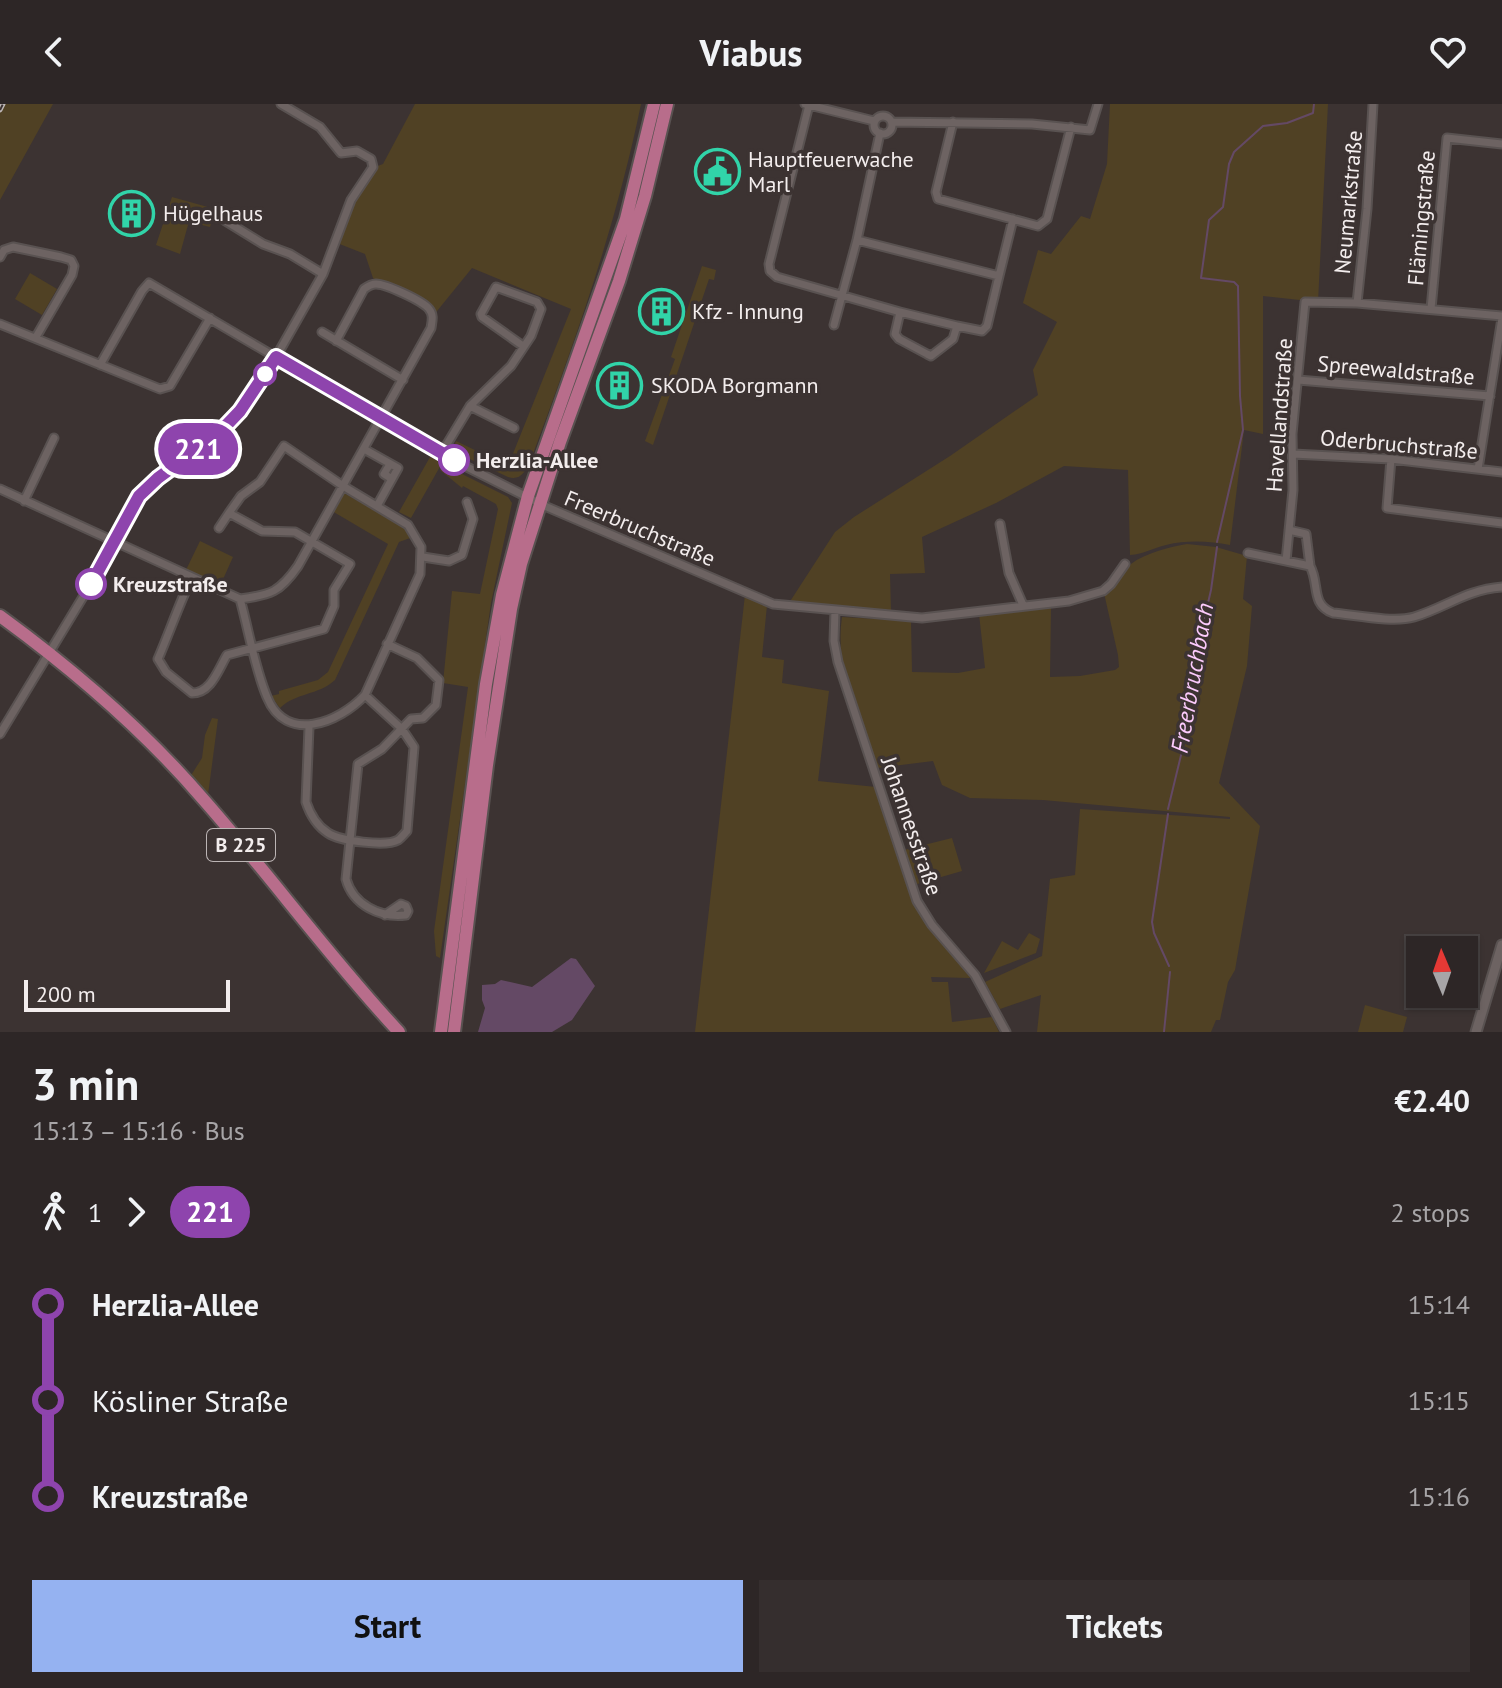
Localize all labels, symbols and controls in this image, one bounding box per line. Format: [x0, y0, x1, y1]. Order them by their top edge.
text: Viabus [699, 29, 803, 76]
icon: back [32, 30, 76, 74]
icon: heart [1426, 30, 1470, 74]
street label: Neumarkstraße [1328, 129, 1368, 275]
place label: Hauptfeuerwache Marl [748, 145, 914, 198]
public building icon: Hauptfeuerwache Marl [693, 148, 741, 196]
street label: Flämingstraße [1401, 149, 1441, 287]
building icon: Hügelhaus [108, 189, 156, 237]
place label: Hügelhaus [163, 199, 263, 227]
building icon: Kfz - Innung [637, 287, 685, 335]
place label: Kfz - Innung [692, 297, 804, 325]
street label: Havellandstraße [1260, 337, 1298, 493]
street label: Spreewaldstraße [1316, 349, 1476, 391]
building icon: SKODA Borgmann [596, 361, 644, 409]
unlabelled marker [254, 363, 276, 385]
place label: SKODA Borgmann [651, 371, 819, 399]
line badge: 221 [152, 423, 244, 475]
street label: Oderbruchstraße [1319, 423, 1479, 465]
text: 221 [174, 430, 222, 467]
marker: Herzlia-Allee [439, 445, 469, 475]
place label: Herzlia-Allee [476, 446, 599, 474]
street label: Freerbruchstraße [560, 484, 720, 572]
marker: Kreuzstraße [76, 569, 106, 599]
place label: Kreuzstraße [113, 570, 228, 598]
water label: Freerbruchbach [1164, 600, 1220, 756]
street label: Johannesstraße [875, 752, 949, 899]
road number: B 225 [207, 829, 275, 861]
north arrow [1406, 936, 1478, 1008]
map controls [1406, 936, 1478, 1008]
scale bar [24, 976, 230, 1012]
text: 200 m [36, 980, 96, 1008]
text: 3 min [32, 1055, 139, 1112]
text: €2.40 [1395, 1081, 1470, 1120]
text: 15:13 – 15:16 · Bus [32, 1114, 245, 1147]
icon: walk [32, 1190, 76, 1234]
icon: forward [114, 1190, 158, 1234]
text: 221 [186, 1193, 234, 1230]
text: 1 [88, 1196, 102, 1229]
text: 2 stops [1390, 1196, 1470, 1229]
text: Herzlia-Allee [92, 1285, 259, 1324]
text: 15:14 [1408, 1288, 1470, 1321]
text: Kösliner Straße [92, 1381, 288, 1420]
text: 15:15 [1408, 1384, 1470, 1417]
text: Kreuzstraße [92, 1477, 248, 1516]
text: 15:16 [1408, 1480, 1470, 1513]
button: Start [32, 1580, 743, 1672]
button: Tickets [759, 1580, 1470, 1672]

